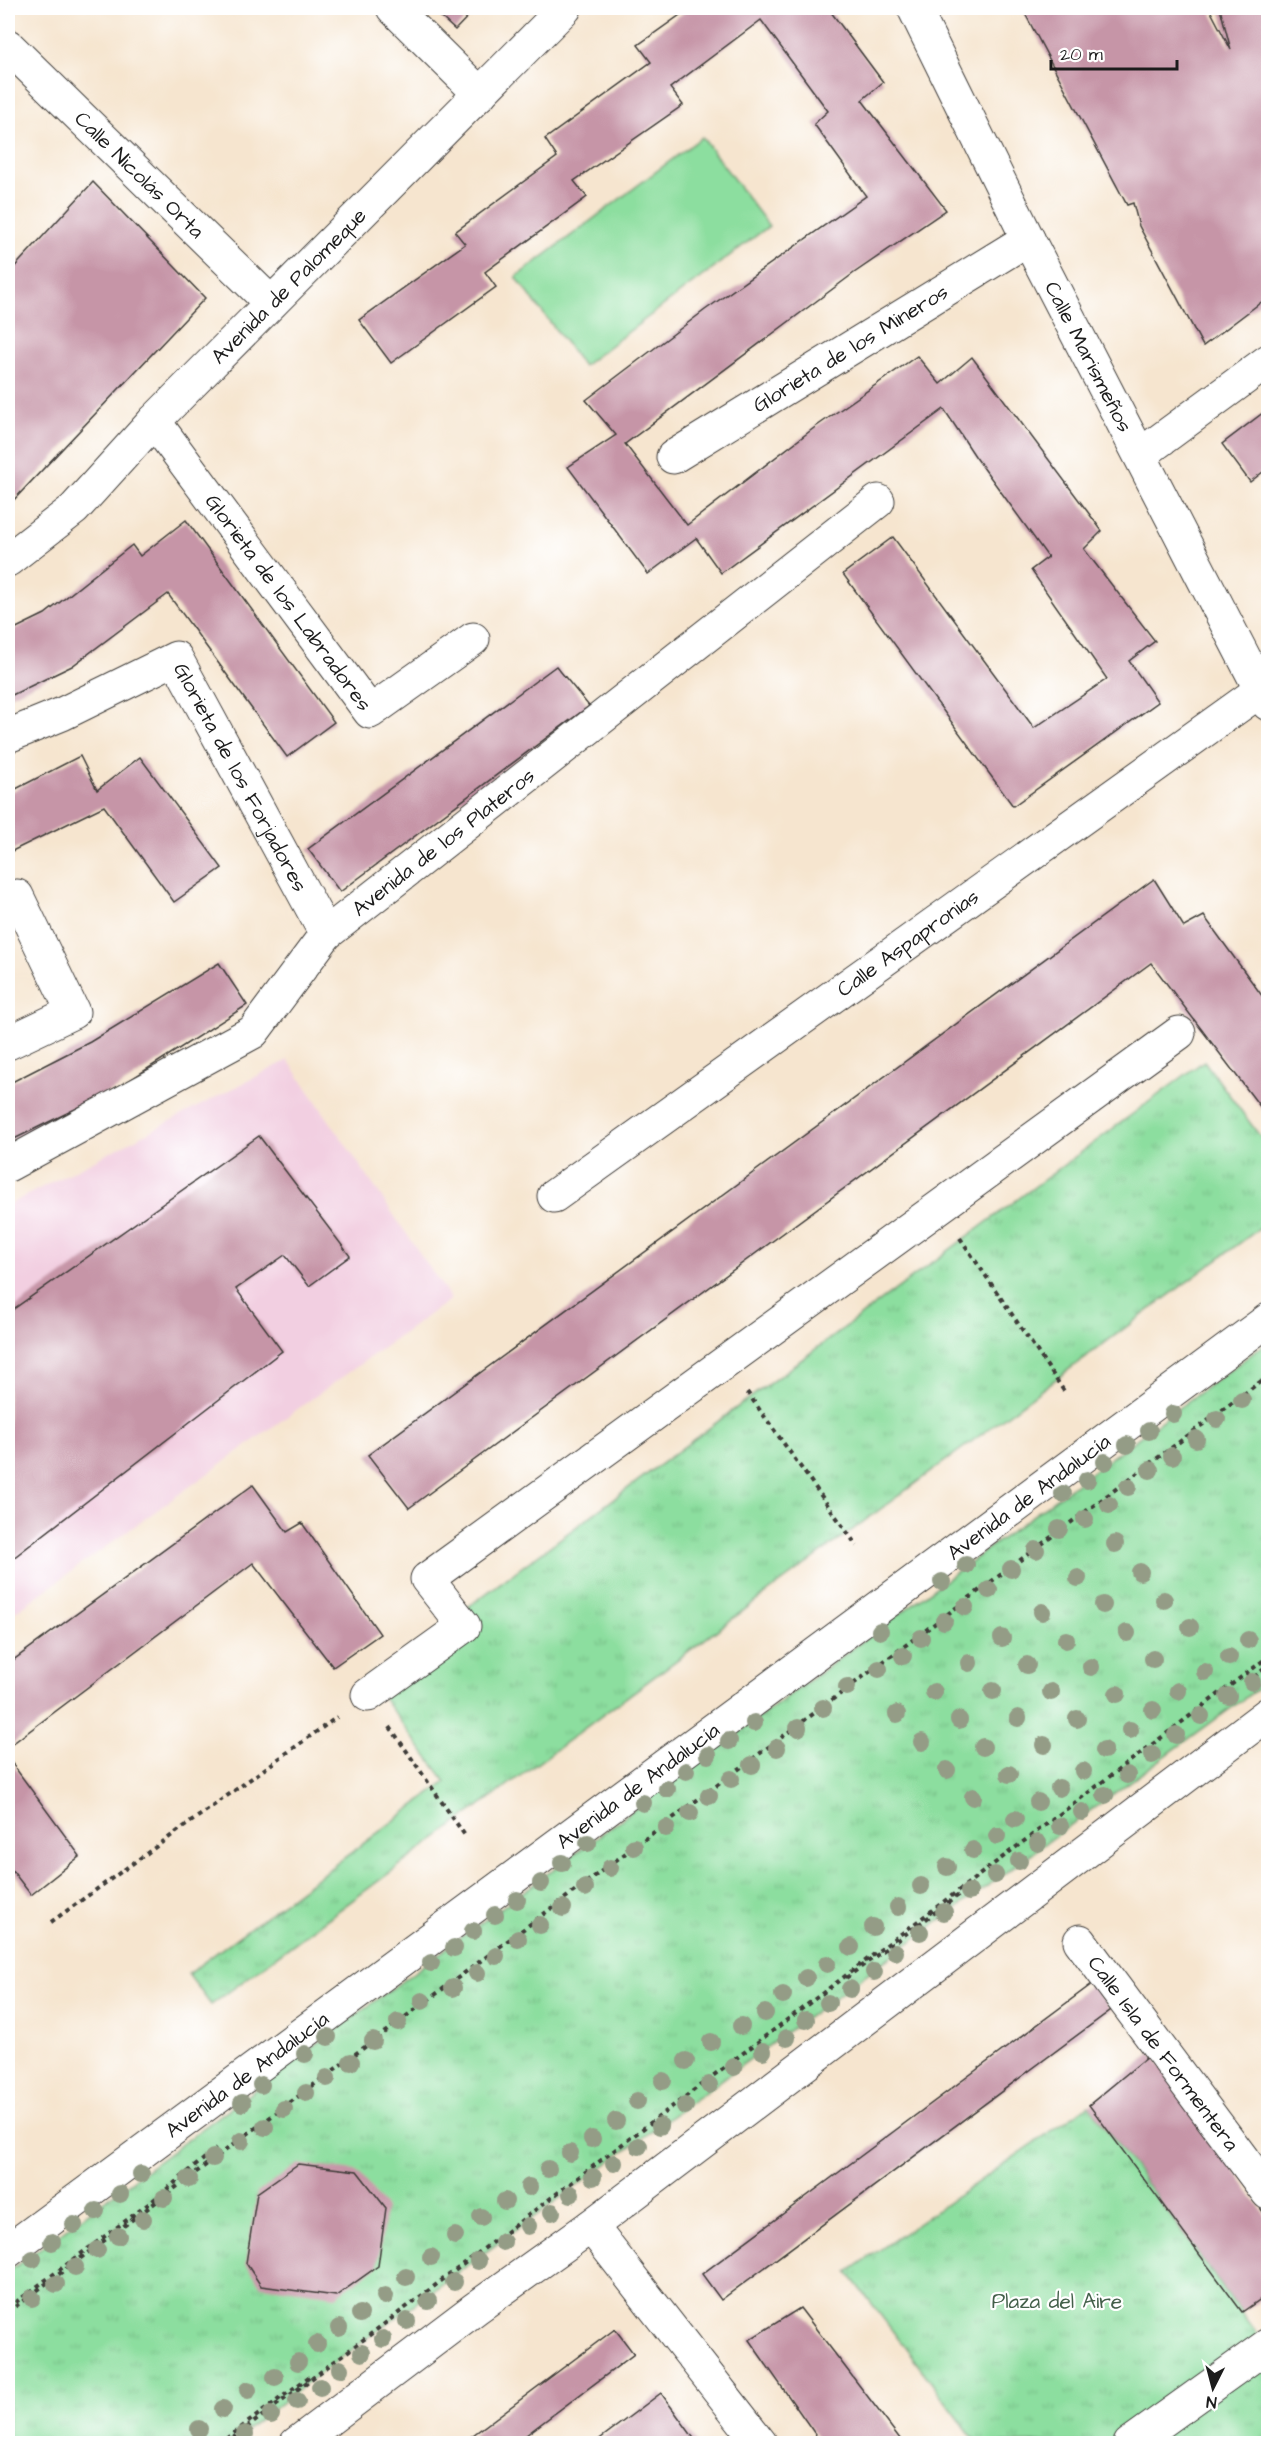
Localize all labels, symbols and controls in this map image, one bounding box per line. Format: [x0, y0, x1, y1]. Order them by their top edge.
scale bar [1051, 33, 1177, 71]
text: 20 m [1060, 42, 1103, 67]
street label: Calle Nicolás Orta [68, 105, 211, 245]
street label: Avenida de Palomeque [205, 202, 373, 371]
street label: Calle Marismeños [1037, 276, 1139, 437]
street label: Glorieta de los Mineros [747, 277, 954, 420]
street label: Glorieta de los Labradores [198, 488, 378, 717]
street label: Glorieta de los Forjadores [166, 658, 314, 897]
street label: Avenida de los Plateros [346, 762, 541, 923]
street label: Calle Aspapronias [831, 882, 985, 1004]
street label: Avenida de Andalucía [941, 1427, 1117, 1567]
street label: Avenida de Andalucía [550, 1716, 726, 1856]
street label: Calle Isla de Formentera [1081, 1950, 1246, 2157]
street label: Avenida de Andalucía [160, 2005, 335, 2145]
park label: Plaza del Aire [992, 2287, 1122, 2316]
north arrow [1183, 2358, 1243, 2418]
text: N [1205, 2390, 1218, 2413]

